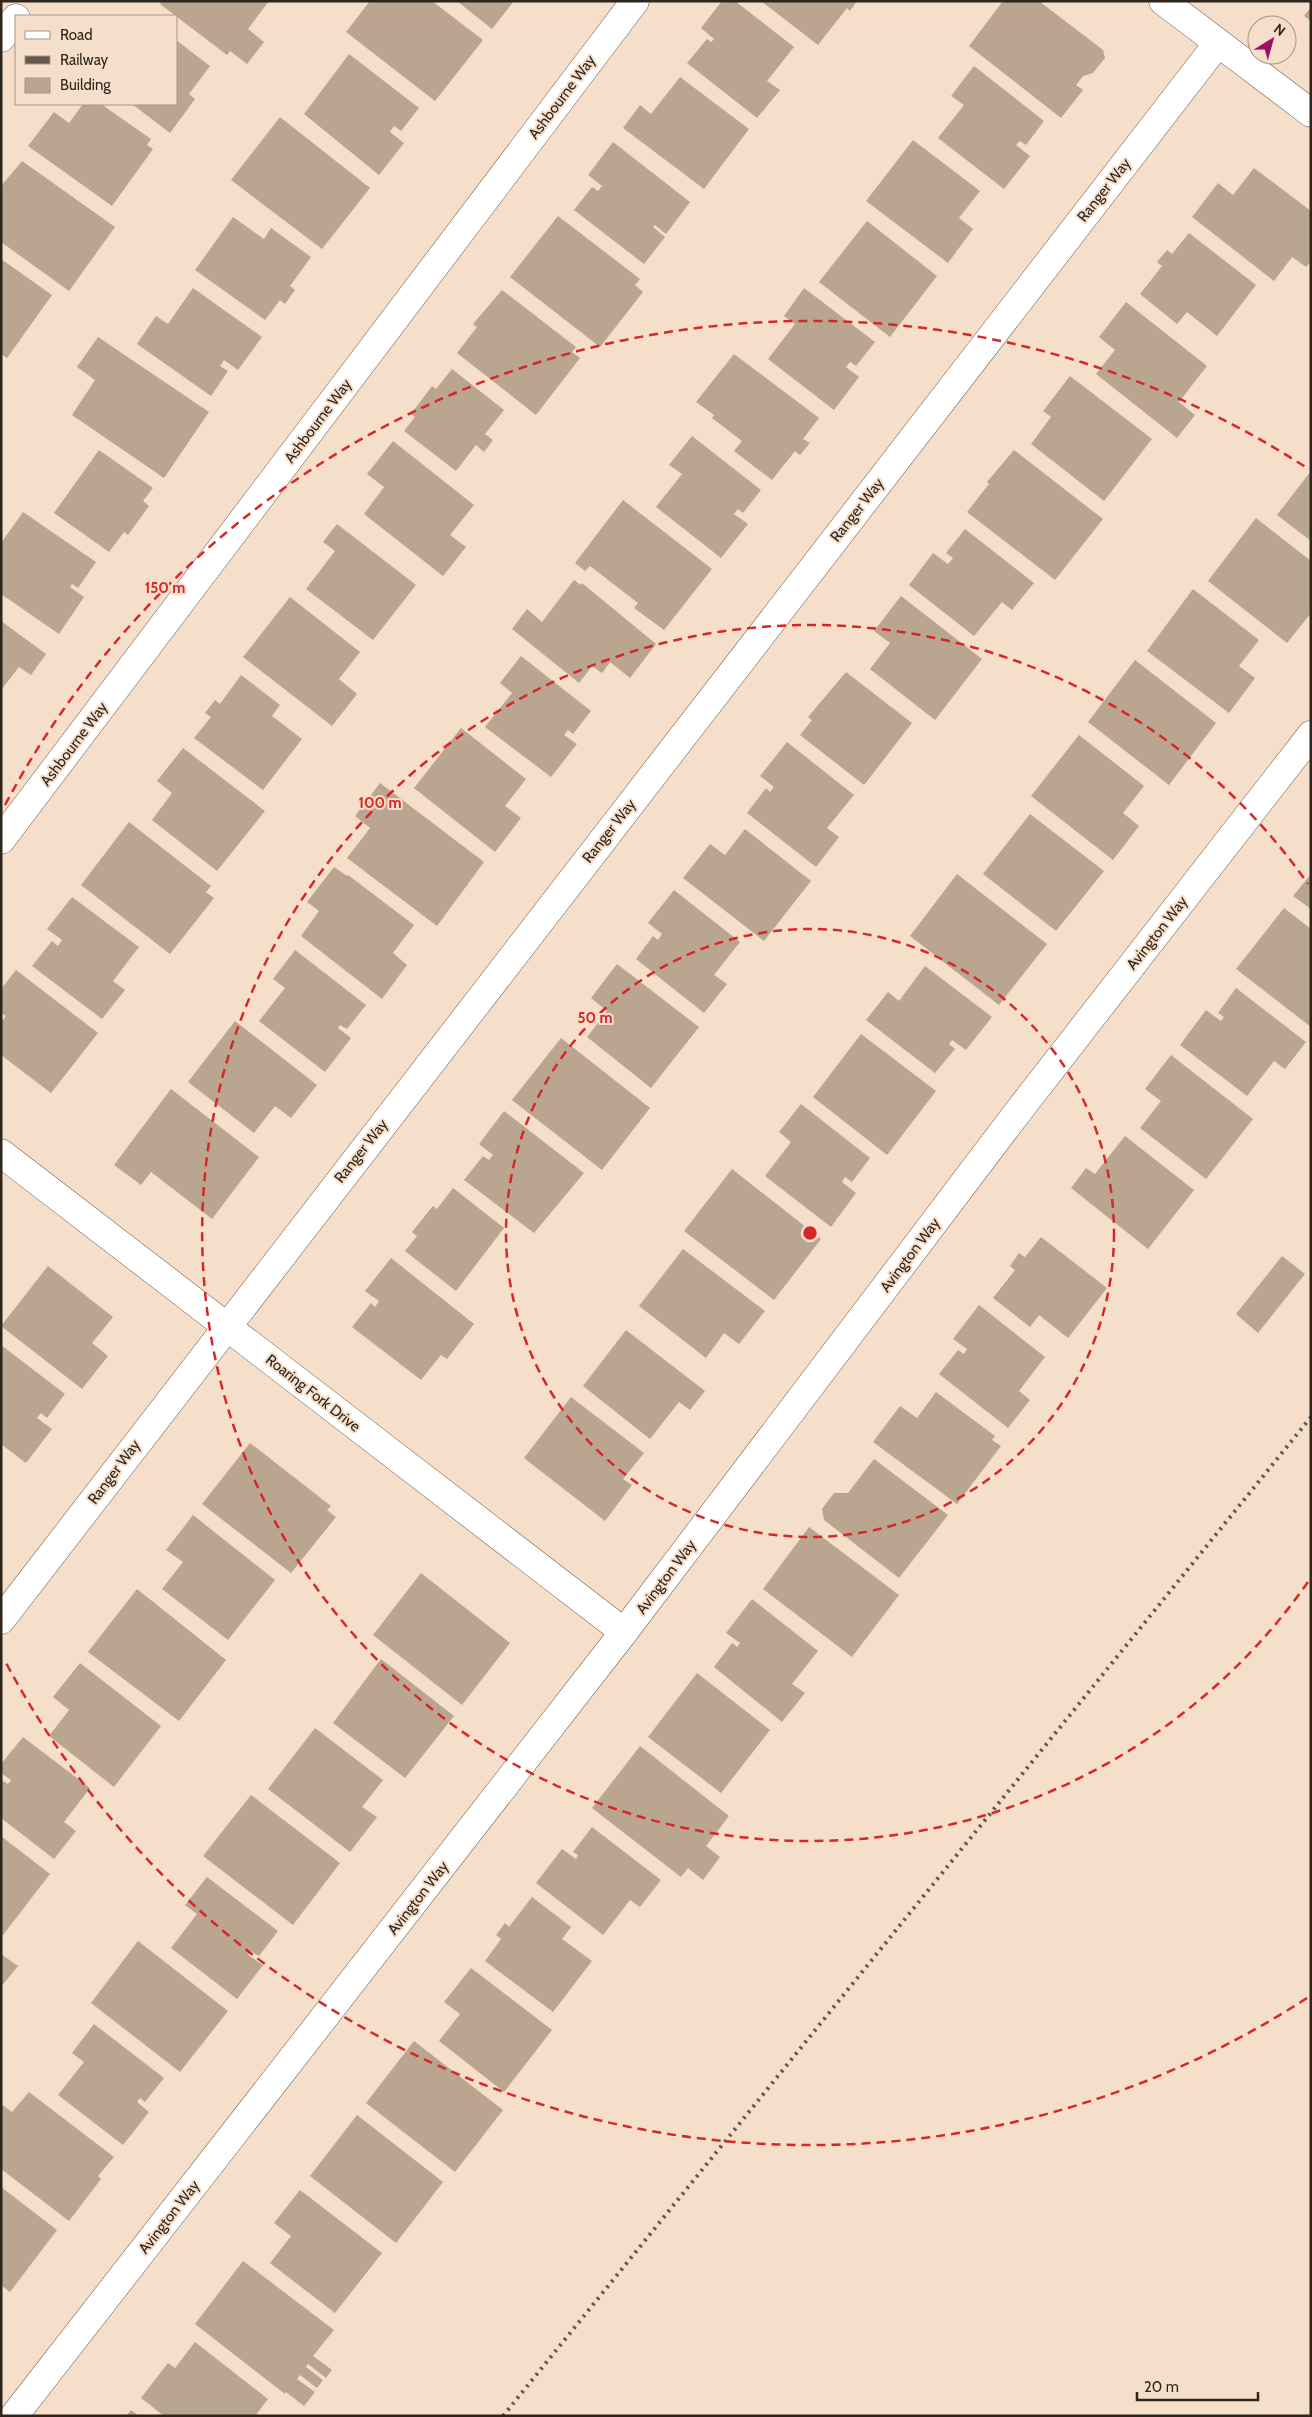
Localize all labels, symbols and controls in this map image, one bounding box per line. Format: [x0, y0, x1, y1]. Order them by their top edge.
legend [15, 15, 178, 105]
north arrow [1247, 15, 1297, 65]
text: N [1270, 19, 1289, 40]
text: Road [60, 26, 93, 44]
text: Railway [60, 51, 109, 69]
street label: Ashbourne Way [525, 51, 600, 142]
text: Building [60, 76, 111, 94]
street label: Ranger Way [1074, 154, 1135, 225]
street label: Ashbourne Way [281, 375, 356, 466]
street label: Ranger Way [827, 474, 888, 545]
text: 150 m [145, 579, 185, 597]
street label: Ashbourne Way [37, 698, 112, 789]
text: 100 m [358, 794, 402, 812]
street label: Ranger Way [579, 795, 640, 866]
street label: Avington Way [1123, 892, 1192, 973]
text: 50 m [577, 1009, 613, 1027]
street label: Ranger Way [331, 1115, 392, 1186]
street label: Avington Way [876, 1214, 944, 1296]
centre of rings [801, 1224, 819, 1242]
street label: Roaring Fork Drive [262, 1350, 364, 1436]
street label: Ranger Way [84, 1436, 144, 1508]
street label: Avington Way [632, 1536, 700, 1618]
street label: Avington Way [384, 1857, 453, 1938]
street label: Avington Way [135, 2176, 204, 2257]
scale bar [1137, 2370, 1258, 2402]
text: 20 m [1144, 2378, 1179, 2396]

